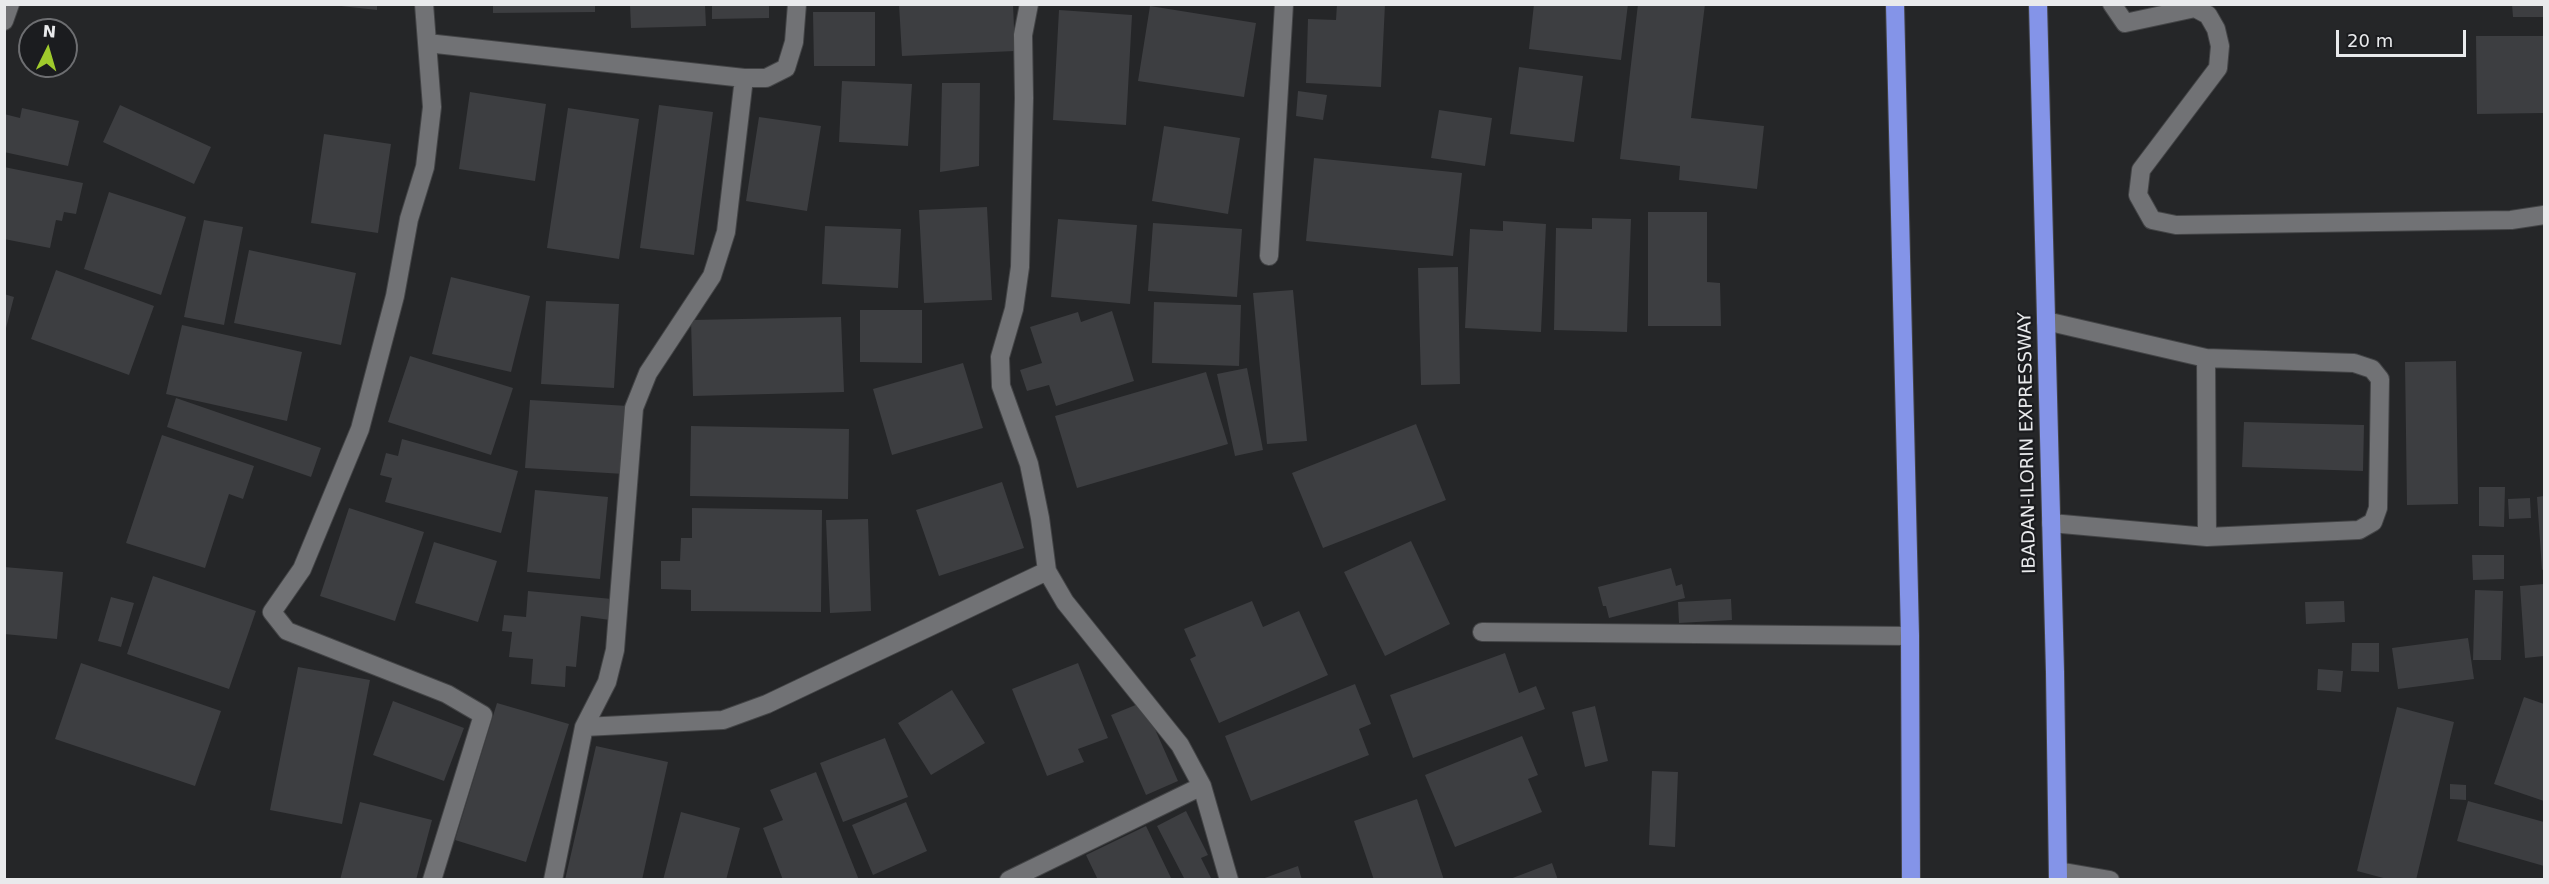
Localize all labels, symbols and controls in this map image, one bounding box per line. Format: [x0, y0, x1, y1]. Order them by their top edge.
north arrow [18, 18, 78, 78]
scale bar [2339, 18, 2470, 56]
text: N [42, 22, 57, 42]
text: 20 m [2347, 30, 2393, 51]
street label: IBADAN-ILORIN EXPRESSWAY [2015, 312, 2041, 574]

